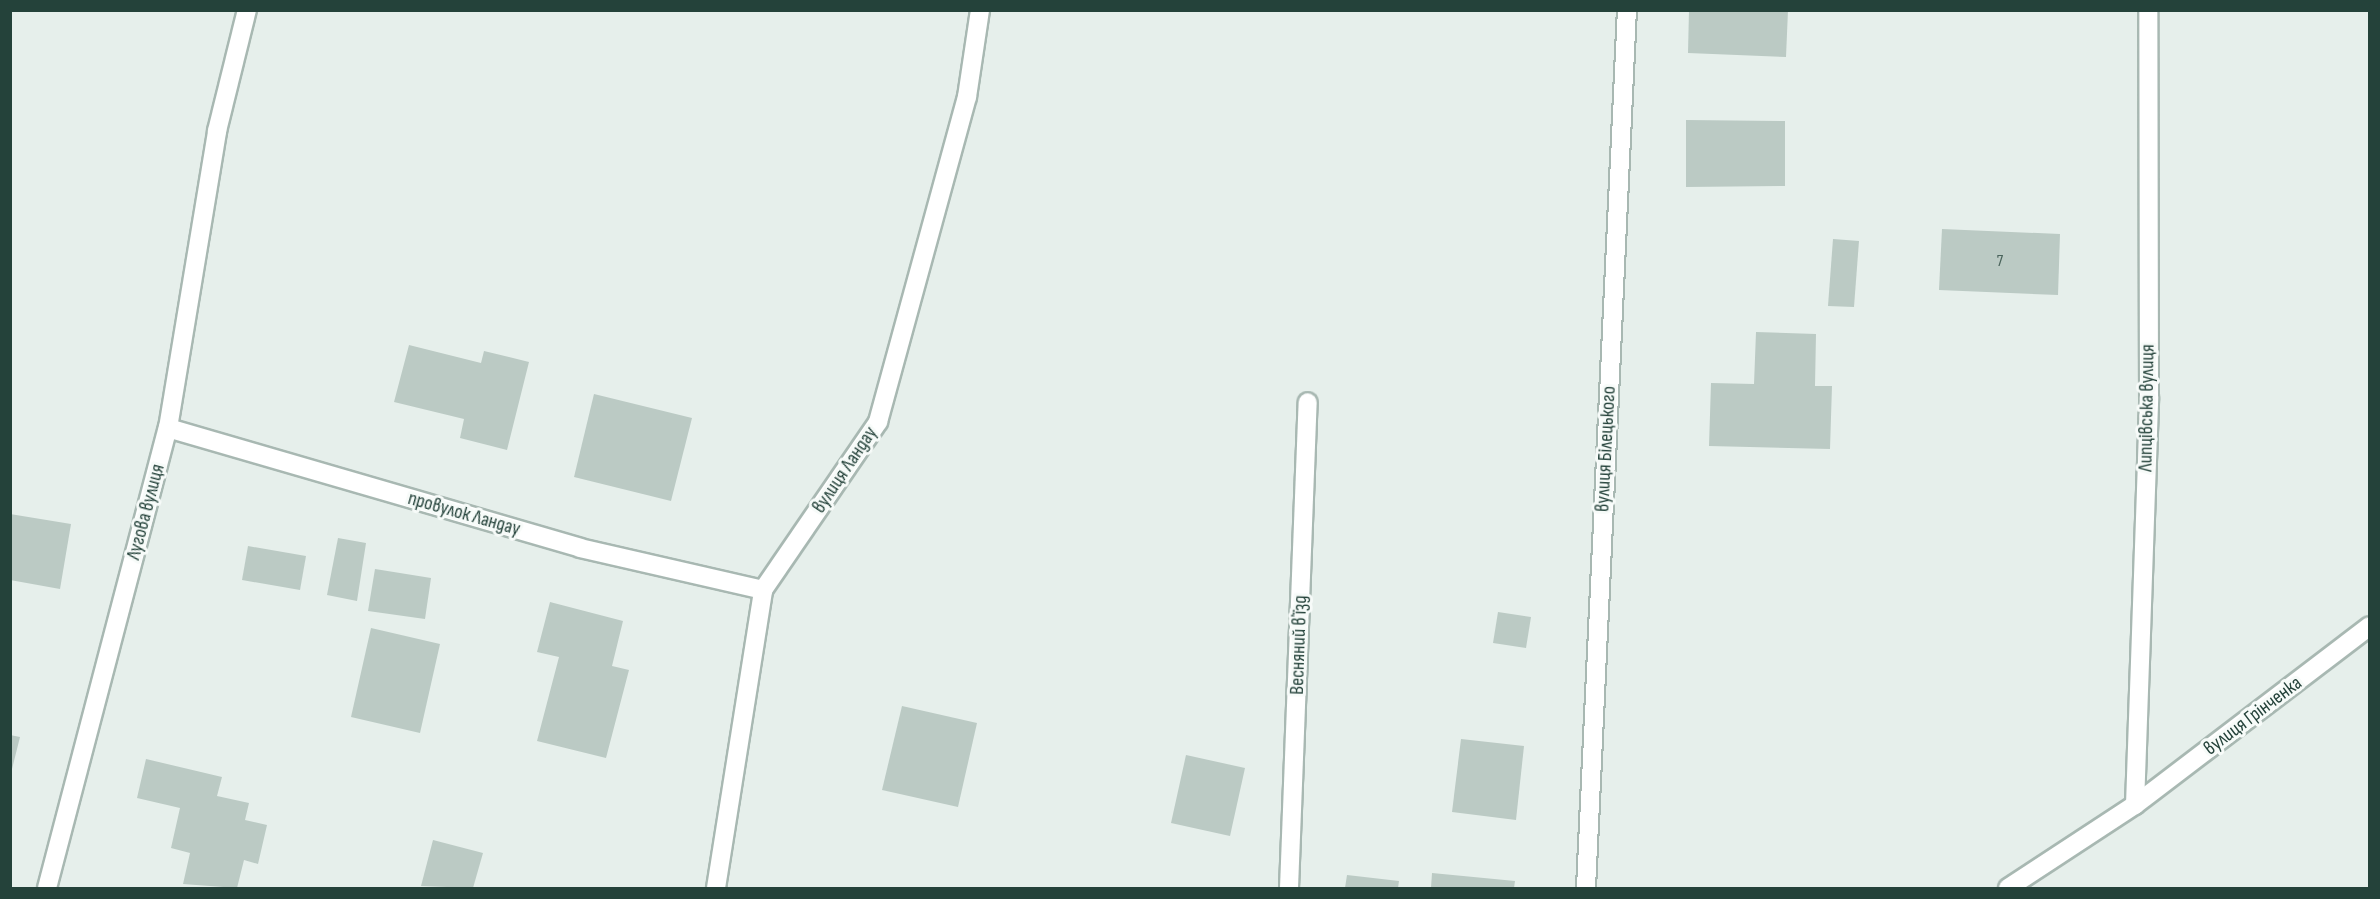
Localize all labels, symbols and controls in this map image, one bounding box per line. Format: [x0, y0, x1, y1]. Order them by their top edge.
house number: 7 [1997, 252, 2003, 272]
street label: Липцівська вулиця [2134, 344, 2160, 472]
street label: вулиця Білецького [1591, 385, 1621, 513]
street label: вулиця Ландау [807, 422, 883, 518]
street label: Лугова вулиця [122, 462, 170, 562]
street label: провулок Ландау [405, 487, 523, 541]
street label: Весняний вʼїзд [1285, 595, 1313, 695]
street label: вулиця Грінченка [2199, 671, 2307, 761]

